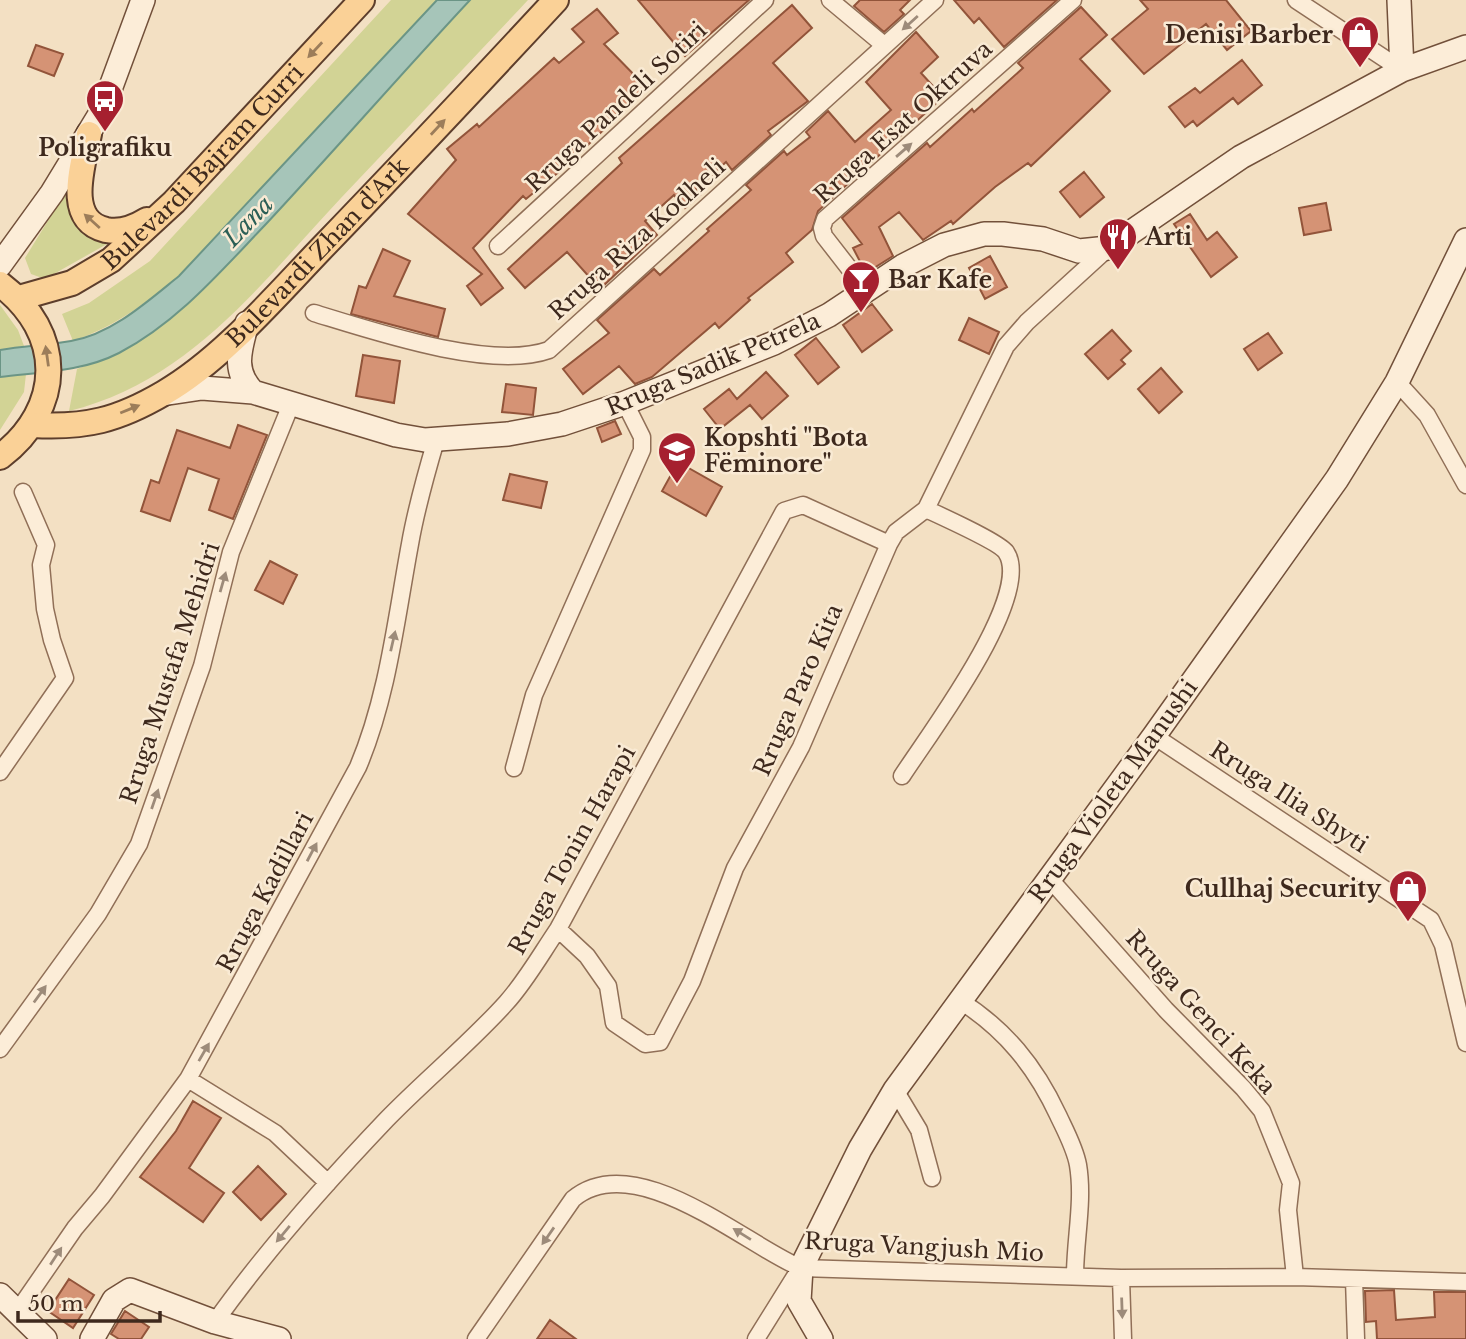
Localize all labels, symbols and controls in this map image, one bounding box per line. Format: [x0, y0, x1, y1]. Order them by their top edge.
one-way arrow [901, 14, 918, 30]
shop icon: Denisi Barber [1339, 14, 1381, 69]
street label: Rruga Pandeli Sotiri [520, 16, 712, 198]
place label: Denisi Barber [1165, 21, 1334, 49]
street label: Rruga Esat Oktruva [808, 35, 998, 209]
one-way arrow [307, 41, 323, 59]
street label: Bulevardi Bajram Curri [96, 58, 309, 276]
bus stop icon: Poligrafiku [84, 78, 126, 133]
one-way arrow [429, 119, 445, 136]
place label: Poligrafiku [38, 134, 173, 162]
one-way arrow [895, 143, 912, 158]
street label: Bulevardi Zhan d'Ark [220, 152, 415, 353]
street label: Rruga Riza Kodheli [543, 152, 731, 325]
water label: Lana [216, 190, 279, 253]
one-way arrow [84, 213, 101, 229]
restaurant icon: Arti [1097, 216, 1139, 271]
place label: Arti [1144, 223, 1192, 251]
bar icon: Bar Kafe [840, 259, 882, 314]
place label: Bar Kafe [888, 266, 992, 294]
street label: Rruga Sadik Petrela [602, 306, 824, 422]
one-way arrow [41, 345, 52, 367]
one-way arrow [120, 404, 141, 415]
place label: Kopshti "Bota Fëminore" [704, 424, 868, 478]
school or university icon: Kopshti "Bota Fëminore" [656, 430, 698, 485]
street label: Rruga Mustafa Mehidri [114, 538, 226, 807]
one-way arrow [218, 571, 229, 593]
street label: Rruga Paro Kita [748, 599, 849, 780]
one-way arrow [388, 630, 399, 652]
street label: Rruga Violeta Manushi [1023, 674, 1203, 908]
street label: Rruga Ilia Shyti [1205, 735, 1373, 859]
street label: Rruga Tonin Harapi [503, 740, 641, 960]
one-way arrow [150, 788, 161, 809]
street label: Rruga Kadillari [211, 807, 319, 977]
one-way arrow [306, 842, 318, 862]
shop icon: Cullhaj Security [1387, 868, 1429, 923]
place label: Cullhaj Security [1185, 875, 1382, 903]
street label: Rruga Genci Keka [1120, 924, 1282, 1100]
one-way arrow [33, 985, 47, 1003]
one-way arrow [198, 1043, 210, 1062]
one-way arrow [276, 1226, 291, 1243]
one-way arrow [541, 1227, 555, 1245]
street label: Rruga Vangjush Mio [803, 1227, 1045, 1267]
one-way arrow [732, 1228, 751, 1241]
one-way arrow [49, 1246, 62, 1265]
scale bar [18, 1280, 159, 1324]
text: 50 m [28, 1291, 84, 1317]
one-way arrow [1116, 1298, 1127, 1320]

